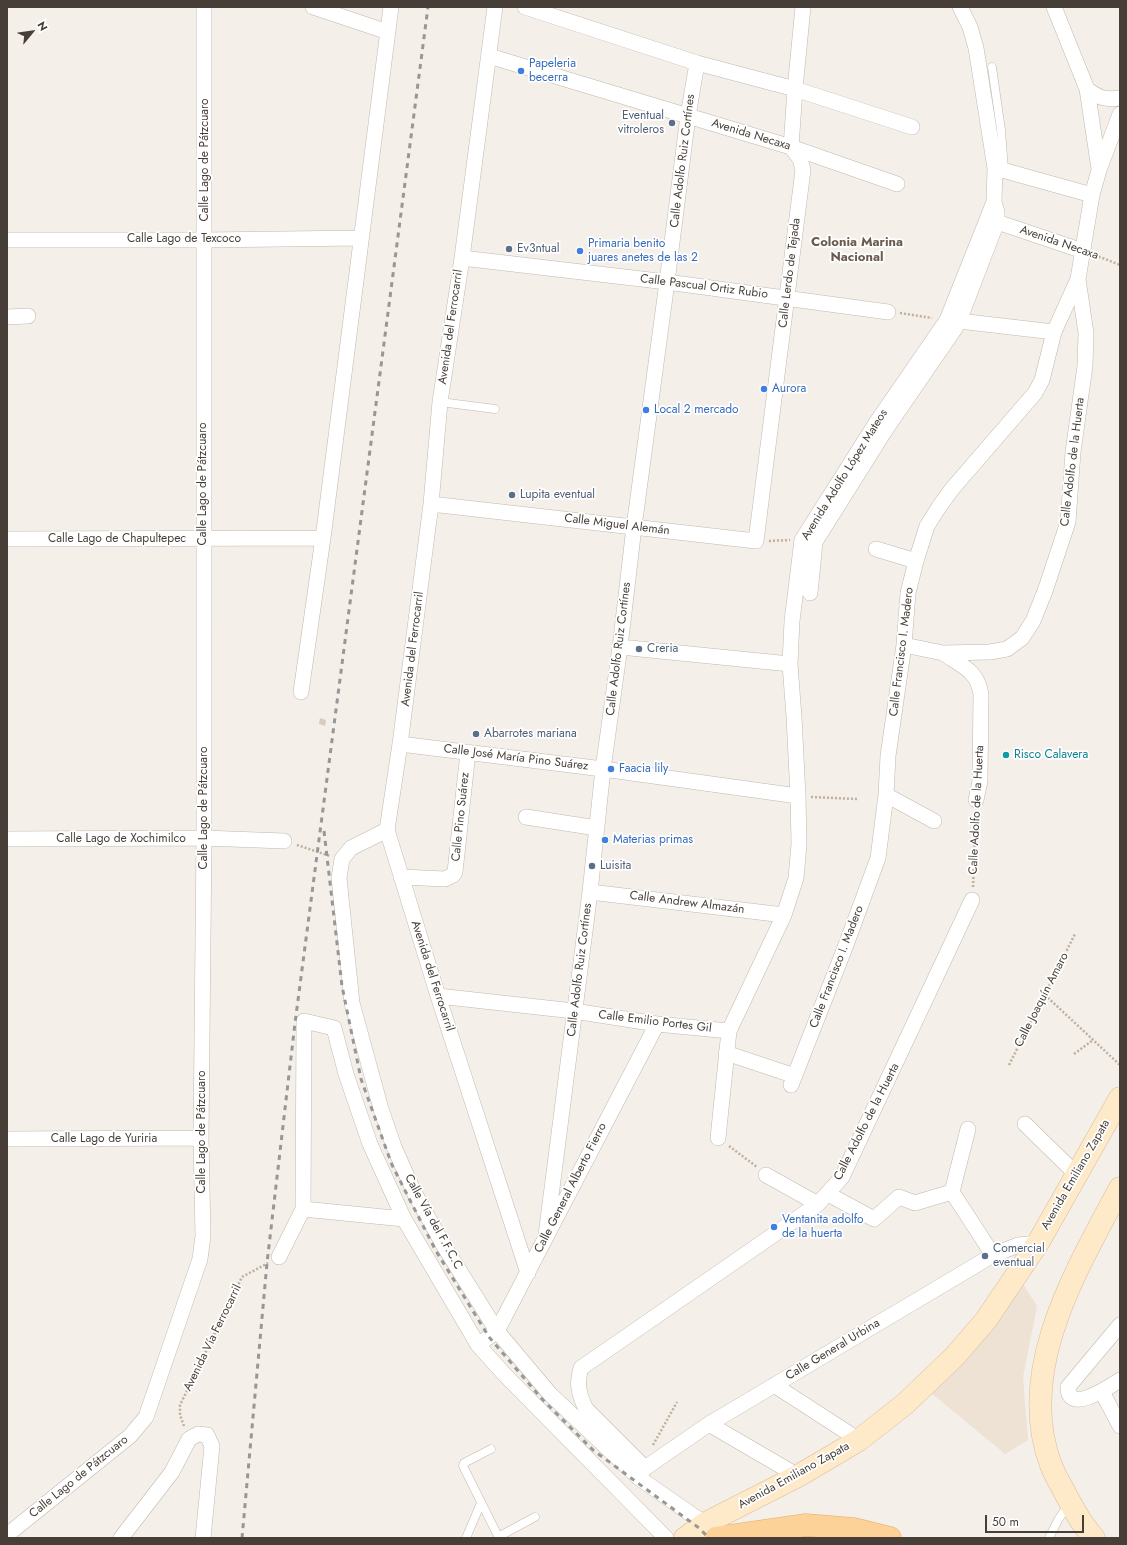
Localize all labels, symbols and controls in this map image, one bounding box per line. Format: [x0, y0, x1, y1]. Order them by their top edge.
north arrow [12, 12, 52, 52]
text: N [33, 18, 52, 34]
place label: Papeleria becerra [529, 57, 576, 85]
marker: Papeleria becerra [516, 66, 526, 76]
street label: Calle Adolfo Ruiz Cortínes [668, 93, 698, 229]
street label: Calle Lago de Pátzcuaro [198, 99, 212, 221]
place label: Eventual vitroleros [618, 109, 664, 137]
street label: Avenida Necaxa [710, 116, 792, 154]
marker: Eventual vitroleros [667, 118, 677, 128]
street label: Calle Lerdo de Tejada [776, 217, 804, 329]
street label: Avenida Necaxa [1018, 223, 1100, 263]
street label: Calle Lago de Texcoco [127, 232, 241, 246]
district label: Colonia Marina Nacional [811, 235, 903, 266]
place label: Primaria benito juares anetes de las 2 [588, 237, 698, 265]
place label: Ev3ntual [517, 242, 559, 256]
marker: Ev3ntual [504, 244, 514, 254]
marker: Primaria benito juares anetes de las 2 [575, 246, 585, 256]
street label: Avenida del Ferrocarril [436, 269, 466, 385]
street label: Calle Pascual Ortiz Rubio [639, 272, 769, 302]
place label: Aurora [772, 382, 806, 396]
marker: Aurora [759, 384, 769, 394]
street label: Calle Adolfo de la Huerta [1058, 397, 1088, 527]
place label: Local 2 mercado [654, 403, 739, 417]
marker: Local 2 mercado [641, 405, 651, 415]
street label: Avenida Adolfo López Mateos [799, 407, 891, 543]
street label: Calle Lago de Pátzcuaro [196, 423, 210, 545]
place label: Lupita eventual [520, 488, 595, 502]
marker: Lupita eventual [507, 490, 517, 500]
street label: Calle Miguel Alemán [563, 511, 671, 539]
street label: Calle Lago de Chapultepec [48, 532, 186, 546]
street label: Calle Adolfo Ruiz Cortínes [604, 581, 634, 717]
street label: Calle Francisco I. Madero [887, 587, 917, 717]
street label: Avenida del Ferrocarril [399, 591, 427, 707]
place label: Creria [647, 642, 678, 656]
marker: Creria [634, 644, 644, 654]
place label: Abarrotes mariana [484, 727, 577, 741]
marker: Abarrotes mariana [471, 729, 481, 739]
street label: Calle José María Pino Suárez [443, 742, 589, 774]
street label: Calle Adolfo de la Huerta [966, 745, 988, 875]
street label: Calle Lago de Pátzcuaro [197, 747, 211, 869]
place label: Risco Calavera [1014, 748, 1088, 762]
marker: Risco Calavera [1001, 750, 1011, 760]
place label: Faacia lily [619, 762, 668, 776]
marker: Faacia lily [606, 764, 616, 774]
street label: Calle Pino Suárez [449, 772, 473, 862]
street label: Calle Lago de Xochimilco [56, 832, 186, 846]
place label: Materias primas [613, 833, 693, 847]
marker: Materias primas [600, 835, 610, 845]
place label: Luisita [600, 859, 631, 873]
marker: Luisita [587, 861, 597, 871]
street label: Calle Andrew Almazán [629, 889, 745, 917]
street label: Calle Adolfo Ruiz Cortínes [565, 902, 595, 1038]
street label: Calle Francisco I. Madero [807, 904, 867, 1030]
street label: Avenida del Ferrocarril [407, 919, 457, 1033]
street label: Calle Joaquín Amaro [1012, 950, 1072, 1050]
street label: Calle Emilio Portes Gil [598, 1008, 712, 1036]
street label: Calle Adolfo de la Huerta [831, 1061, 903, 1183]
street label: Calle Lago de Pátzcuaro [195, 1071, 209, 1193]
street label: Avenida Emiliano Zapata [1039, 1117, 1113, 1233]
street label: Calle General Alberto Fierro [532, 1120, 610, 1256]
street label: Calle Lago de Yuriria [51, 1132, 157, 1146]
street label: Calle Vía del F.F.C.C [401, 1172, 465, 1272]
place label: Ventanita adolfo de la huerta [782, 1213, 864, 1241]
marker: Ventanita adolfo de la huerta [769, 1222, 779, 1232]
place label: Comercial eventual [993, 1242, 1045, 1270]
marker: Comercial eventual [980, 1251, 990, 1261]
street label: Avenida Vía Ferrocarril [181, 1282, 245, 1394]
street label: Calle General Urbina [783, 1316, 883, 1384]
street label: Calle Lago de Pátzcuaro [27, 1433, 131, 1521]
street label: Avenida Emiliano Zapata [736, 1439, 852, 1513]
scale bar [987, 1507, 1086, 1533]
text: 50 m [992, 1513, 1019, 1531]

